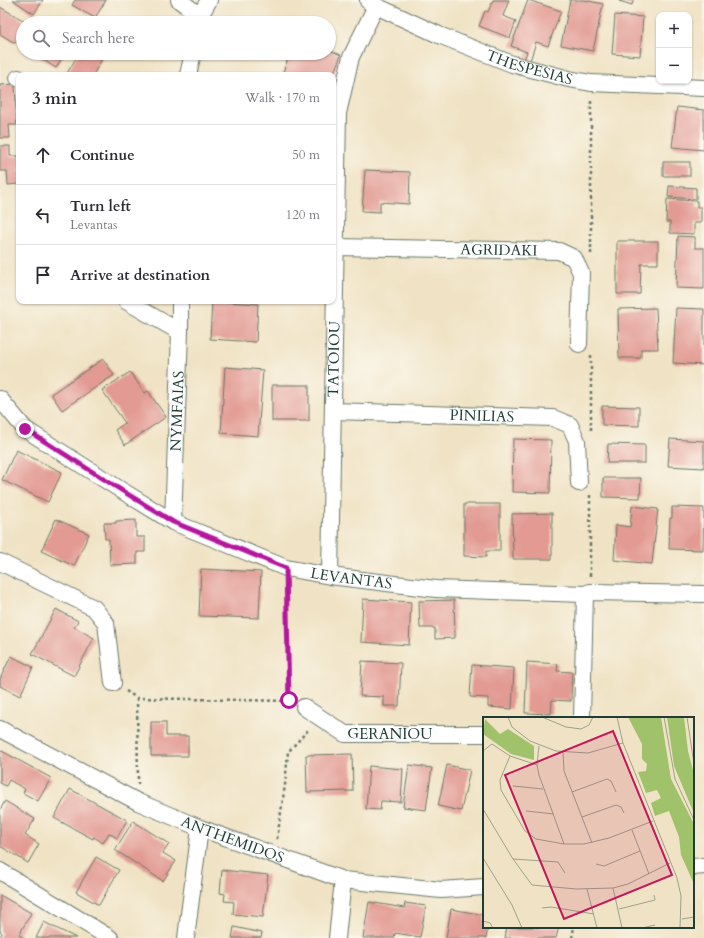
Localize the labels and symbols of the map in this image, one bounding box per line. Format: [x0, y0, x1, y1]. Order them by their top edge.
street label: THESPESIAS [483, 45, 575, 90]
street label: AGRIDAKI [460, 239, 538, 261]
street label: TATOIOU [323, 320, 344, 397]
street label: NYMFAIAS [166, 370, 189, 452]
street label: PINILIAS [449, 405, 514, 427]
route end [16, 420, 34, 438]
street label: LEVANTAS [309, 563, 393, 594]
route start [280, 691, 298, 709]
inset map [483, 717, 694, 928]
street label: GERANIOU [347, 724, 433, 744]
street label: ANTHEMIDOS [178, 811, 287, 868]

